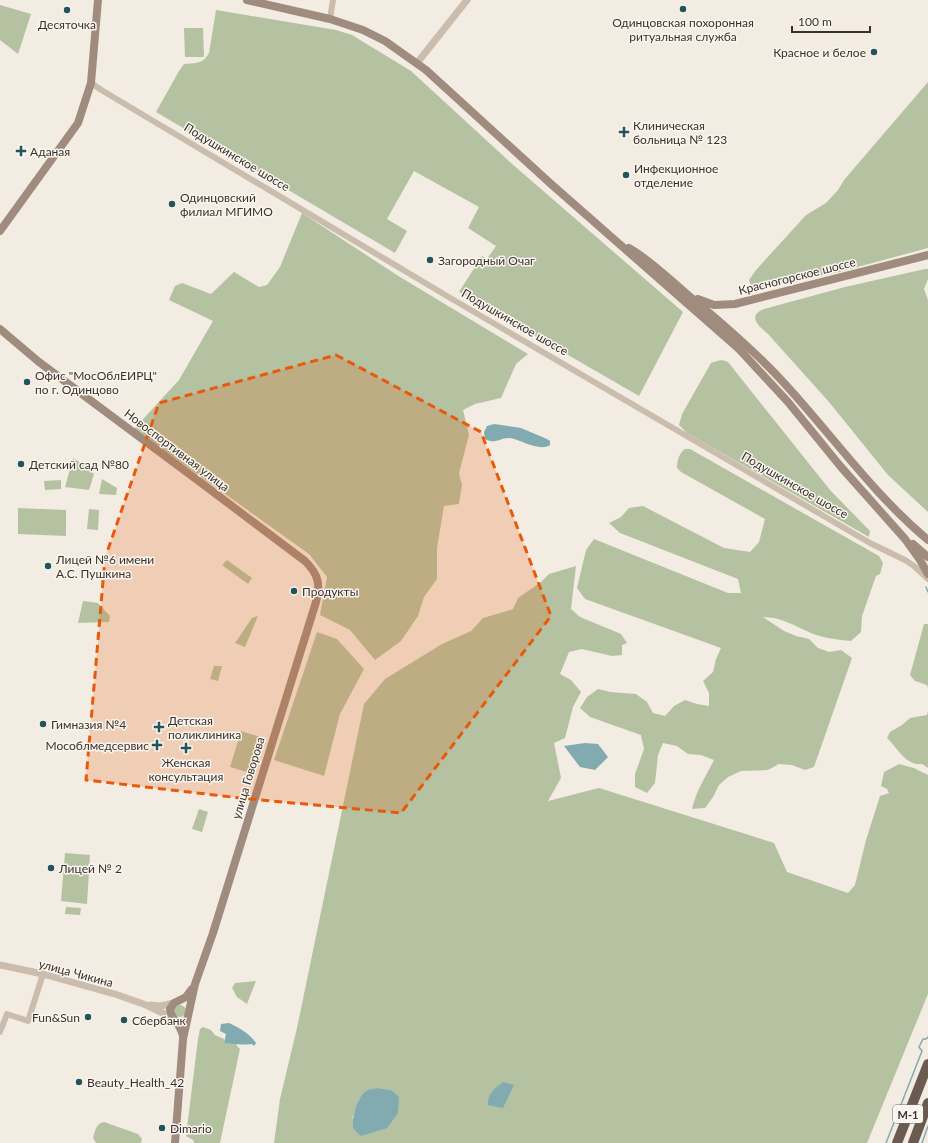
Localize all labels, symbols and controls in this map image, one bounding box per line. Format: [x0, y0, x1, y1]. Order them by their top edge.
marker: Одинцовская похоронная ритуальная служба [678, 4, 688, 14]
marker: Десяточка [62, 5, 72, 15]
scale bar [792, 8, 870, 34]
text: 100 m [798, 14, 832, 29]
place label: Одинцовская похоронная ритуальная служба [612, 15, 754, 44]
place label: Десяточка [38, 17, 96, 32]
place label: Красное и белое [773, 45, 866, 60]
marker: Красное и белое [869, 47, 879, 57]
place label: Клиническая больница № 123 [633, 118, 727, 147]
street label: Подушкинское шоссе [182, 120, 292, 194]
marker: Клиническая больница № 123 [618, 126, 630, 138]
place label: Аданая [30, 144, 70, 159]
marker: Аданая [15, 145, 27, 157]
place label: Инфекционное отделение [634, 161, 718, 190]
marker: Инфекционное отделение [621, 170, 631, 180]
place label: Одинцовский филиал МГИМО [180, 190, 273, 219]
marker: Одинцовский филиал МГИМО [167, 199, 177, 209]
place label: Загородный Очаг [438, 253, 535, 268]
street label: Красногорское шоссе [737, 254, 857, 298]
marker: Загородный Очаг [425, 255, 435, 265]
street label: Подушкинское шоссе [459, 285, 571, 359]
place label: Офис "МосОблЕИРЦ" по г. Одинцово [35, 368, 157, 397]
marker: Офис "МосОблЕИРЦ" по г. Одинцово [22, 377, 32, 387]
street label: Новоспортивная улица [121, 406, 233, 494]
street label: Подушкинское шоссе [739, 448, 851, 522]
place label: Детский сад №80 [29, 457, 129, 472]
marker: Детский сад №80 [16, 459, 26, 469]
place label: Лицей №6 имени А.С. Пушкина [55, 552, 154, 581]
marker: Лицей №6 имени А.С. Пушкина [43, 561, 53, 571]
place label: Продукты [302, 584, 358, 599]
marker: Продукты [289, 586, 299, 596]
place label: Детская поликлиника [168, 713, 241, 742]
place label: Гимназия №4 [51, 717, 126, 732]
marker: Гимназия №4 [38, 719, 48, 729]
marker: Детская поликлиника [153, 721, 165, 733]
street label: улица Говорова [228, 735, 268, 821]
place label: Мособлмедсервис [46, 738, 149, 753]
marker: Мособлмедсервис [152, 740, 162, 750]
marker: Женская консультация [180, 742, 192, 754]
place label: Женская консультация [149, 755, 224, 784]
place label: Лицей № 2 [58, 861, 122, 876]
marker: Лицей № 2 [46, 863, 56, 873]
street label: улица Чикина [37, 956, 115, 990]
place label: Fun&Sun [32, 1010, 80, 1025]
marker: Fun&Sun [83, 1012, 93, 1022]
place label: Сбербанк [132, 1013, 187, 1028]
marker: Сбербанк [119, 1015, 129, 1025]
place label: Beauty_Health_42 [87, 1075, 184, 1090]
marker: Beauty_Health_42 [74, 1077, 84, 1087]
road number: М-1 [893, 1105, 923, 1123]
place label: Dimario [170, 1121, 212, 1136]
marker: Dimario [157, 1123, 167, 1133]

